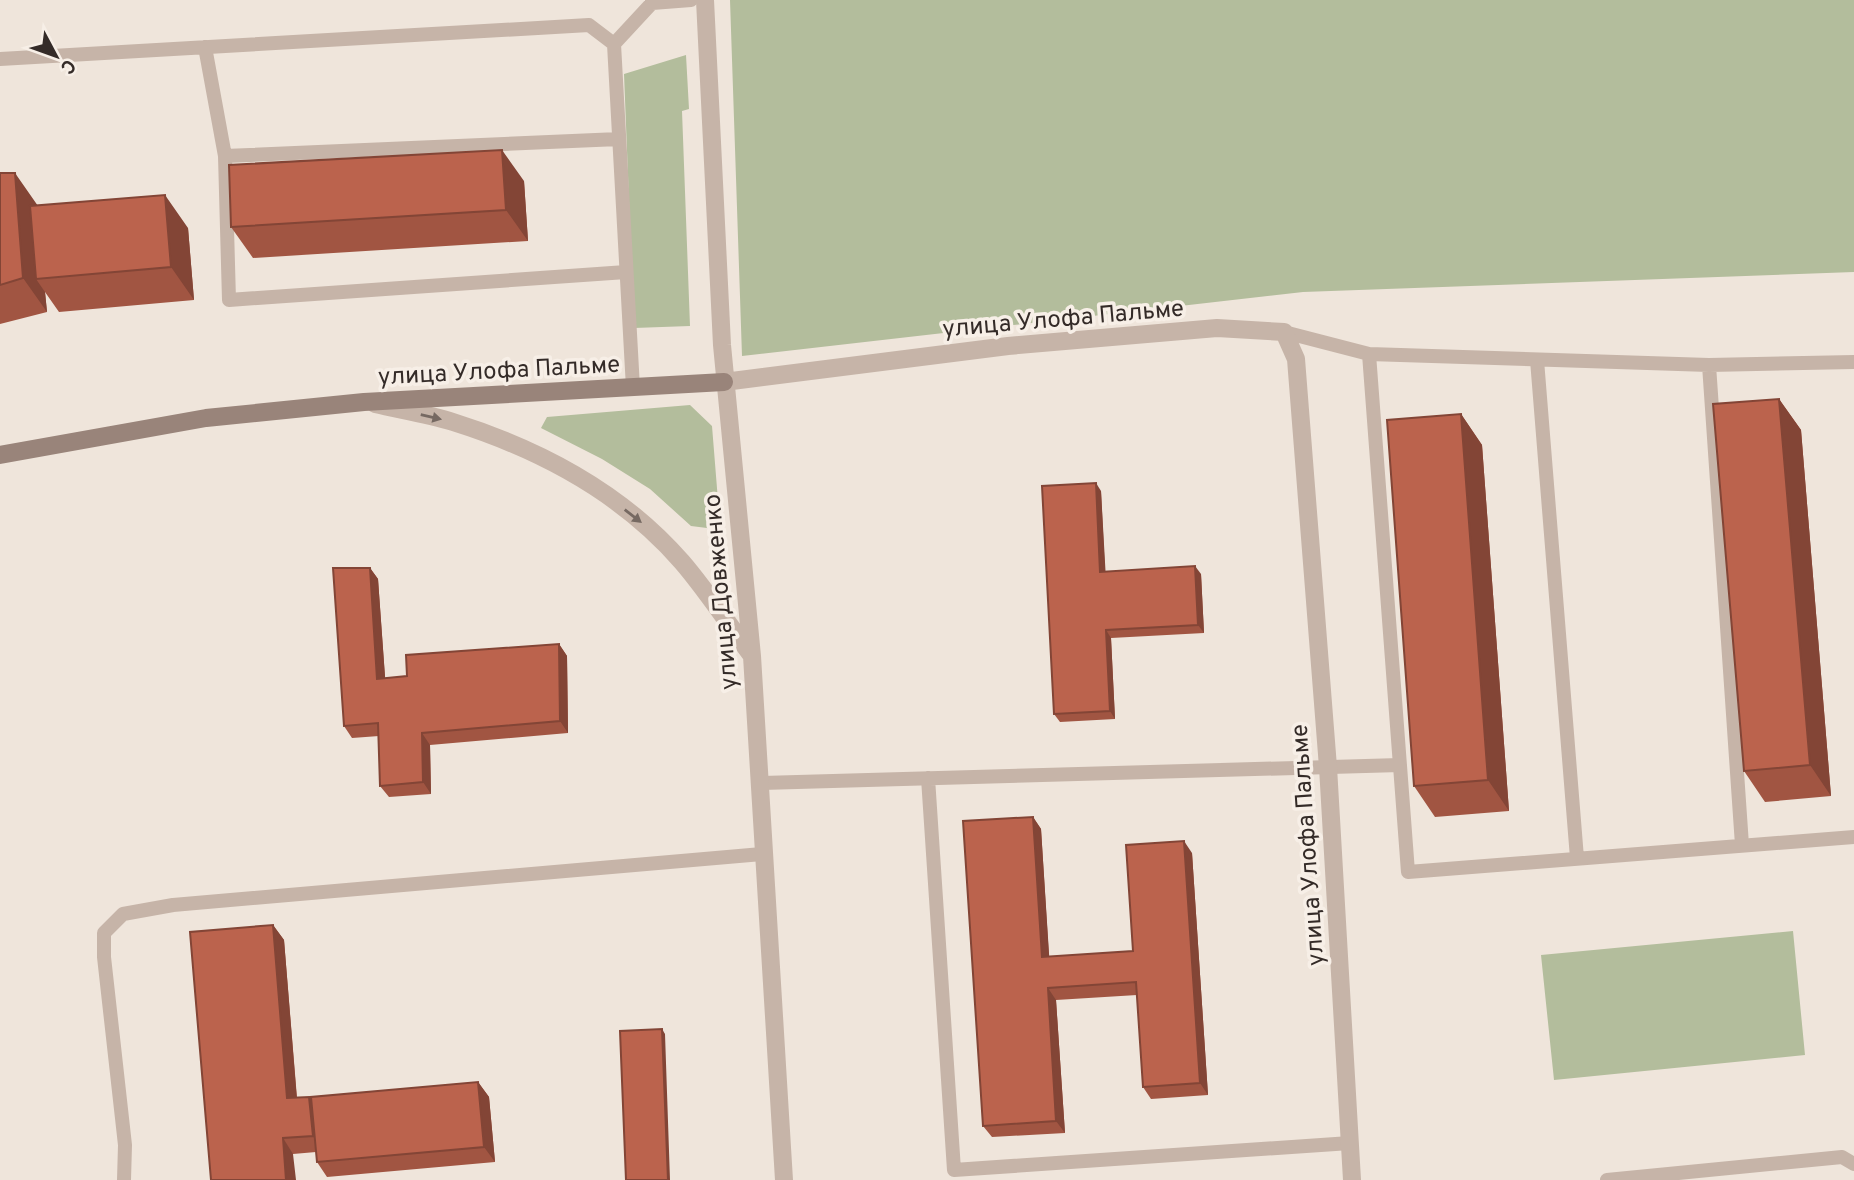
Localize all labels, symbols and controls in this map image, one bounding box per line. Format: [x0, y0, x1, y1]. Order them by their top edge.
north arrow [21, 21, 91, 91]
text: С [54, 53, 80, 78]
street label: улица Улофа Пальме [941, 294, 1185, 346]
street label: улица Улофа Пальме [377, 351, 621, 393]
one-way arrow [420, 411, 442, 422]
street label: улица Довженко [698, 493, 746, 691]
one-way arrow [624, 508, 642, 523]
street label: улица Улофа Пальме [1286, 723, 1332, 967]

